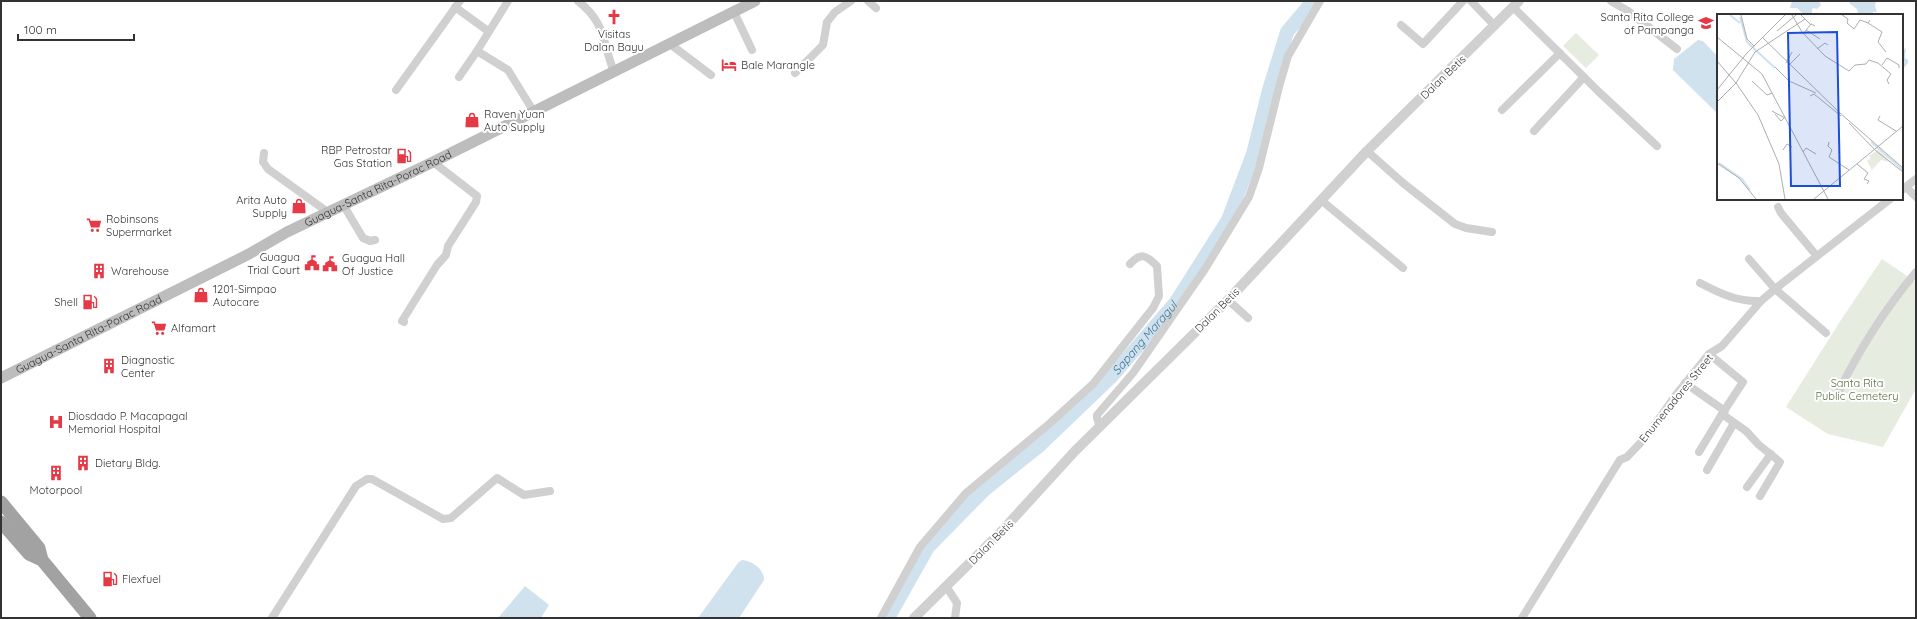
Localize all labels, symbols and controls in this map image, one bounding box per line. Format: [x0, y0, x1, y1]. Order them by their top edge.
church icon: Visitas Dalan Bayu [605, 8, 623, 26]
place label: Santa Rita College of Pampanga [1600, 10, 1694, 37]
school or university icon: Santa Rita College of Pampanga [1697, 14, 1715, 32]
inset map [1717, 14, 1903, 200]
scale bar [18, 16, 134, 42]
text: 100 m [24, 22, 57, 37]
place label: Visitas Dalan Bayu [584, 27, 644, 54]
street label: Dalan Betis [1417, 52, 1469, 102]
hotel icon: Bale Marangle [720, 56, 738, 74]
place label: Bale Marangle [741, 58, 815, 72]
place label: Raven Yuan Auto Supply [484, 107, 545, 134]
shop icon: Raven Yuan Auto Supply [463, 111, 481, 129]
place label: RBP Petrostar Gas Station [321, 143, 393, 170]
street label: Guagua-Santa Rita-Porac Road [302, 147, 454, 230]
fuel station icon: RBP Petrostar Gas Station [395, 147, 413, 165]
place label: Arita Auto Supply [236, 193, 287, 220]
shop icon: Arita Auto Supply [290, 197, 308, 215]
place label: Robinsons Supermarket [106, 212, 172, 239]
supermarket icon: Robinsons Supermarket [85, 216, 103, 234]
place label: Guagua Trial Court [247, 250, 300, 277]
place label: Guagua Hall Of Justice [342, 251, 405, 278]
public building icon: Guagua Trial Court [303, 254, 321, 272]
public building icon: Guagua Hall Of Justice [321, 255, 339, 273]
building icon: Warehouse [90, 262, 108, 280]
place label: Warehouse [111, 264, 169, 278]
place label: 1201-Simpao Autocare [213, 282, 277, 309]
street label: Dalan Betis [1192, 285, 1242, 335]
shop icon: 1201-Simpao Autocare [192, 286, 210, 304]
street label: Guagua-Santa Rita-Porac Road [13, 292, 164, 377]
fuel station icon: Shell [81, 293, 99, 311]
place label: Shell [54, 295, 78, 309]
water label: Sapang Maragul [1108, 297, 1181, 378]
supermarket icon: Alfamart [150, 319, 168, 337]
place label: Alfamart [171, 321, 216, 335]
street label: Enumenadores Street [1636, 351, 1716, 445]
place label: Diagnostic Center [121, 353, 175, 380]
building icon: Diagnostic Center [100, 357, 118, 375]
park label: Santa Rita Public Cemetery [1815, 376, 1899, 403]
place label: Diosdado P. Macapagal Memorial Hospital [68, 409, 188, 436]
hospital icon: Diosdado P. Macapagal Memorial Hospital [47, 413, 65, 431]
building icon: Dietary Bldg. [74, 454, 92, 472]
place label: Dietary Bldg. [95, 456, 160, 470]
building icon: Motorpool [47, 464, 65, 482]
place label: Motorpool [30, 483, 82, 497]
street label: Dalan Betis [966, 517, 1016, 567]
fuel station icon: Flexfuel [101, 570, 119, 588]
place label: Flexfuel [122, 572, 161, 586]

